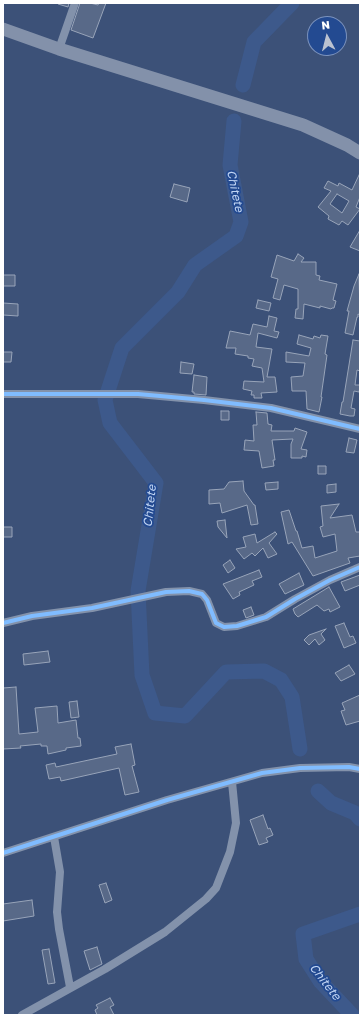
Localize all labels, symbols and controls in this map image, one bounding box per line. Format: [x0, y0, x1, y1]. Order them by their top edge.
north arrow [307, 16, 347, 56]
text: N [321, 18, 331, 32]
water label: Chitete [224, 169, 246, 213]
water label: Chitete [141, 484, 159, 528]
water label: Chitete [306, 961, 344, 1003]

